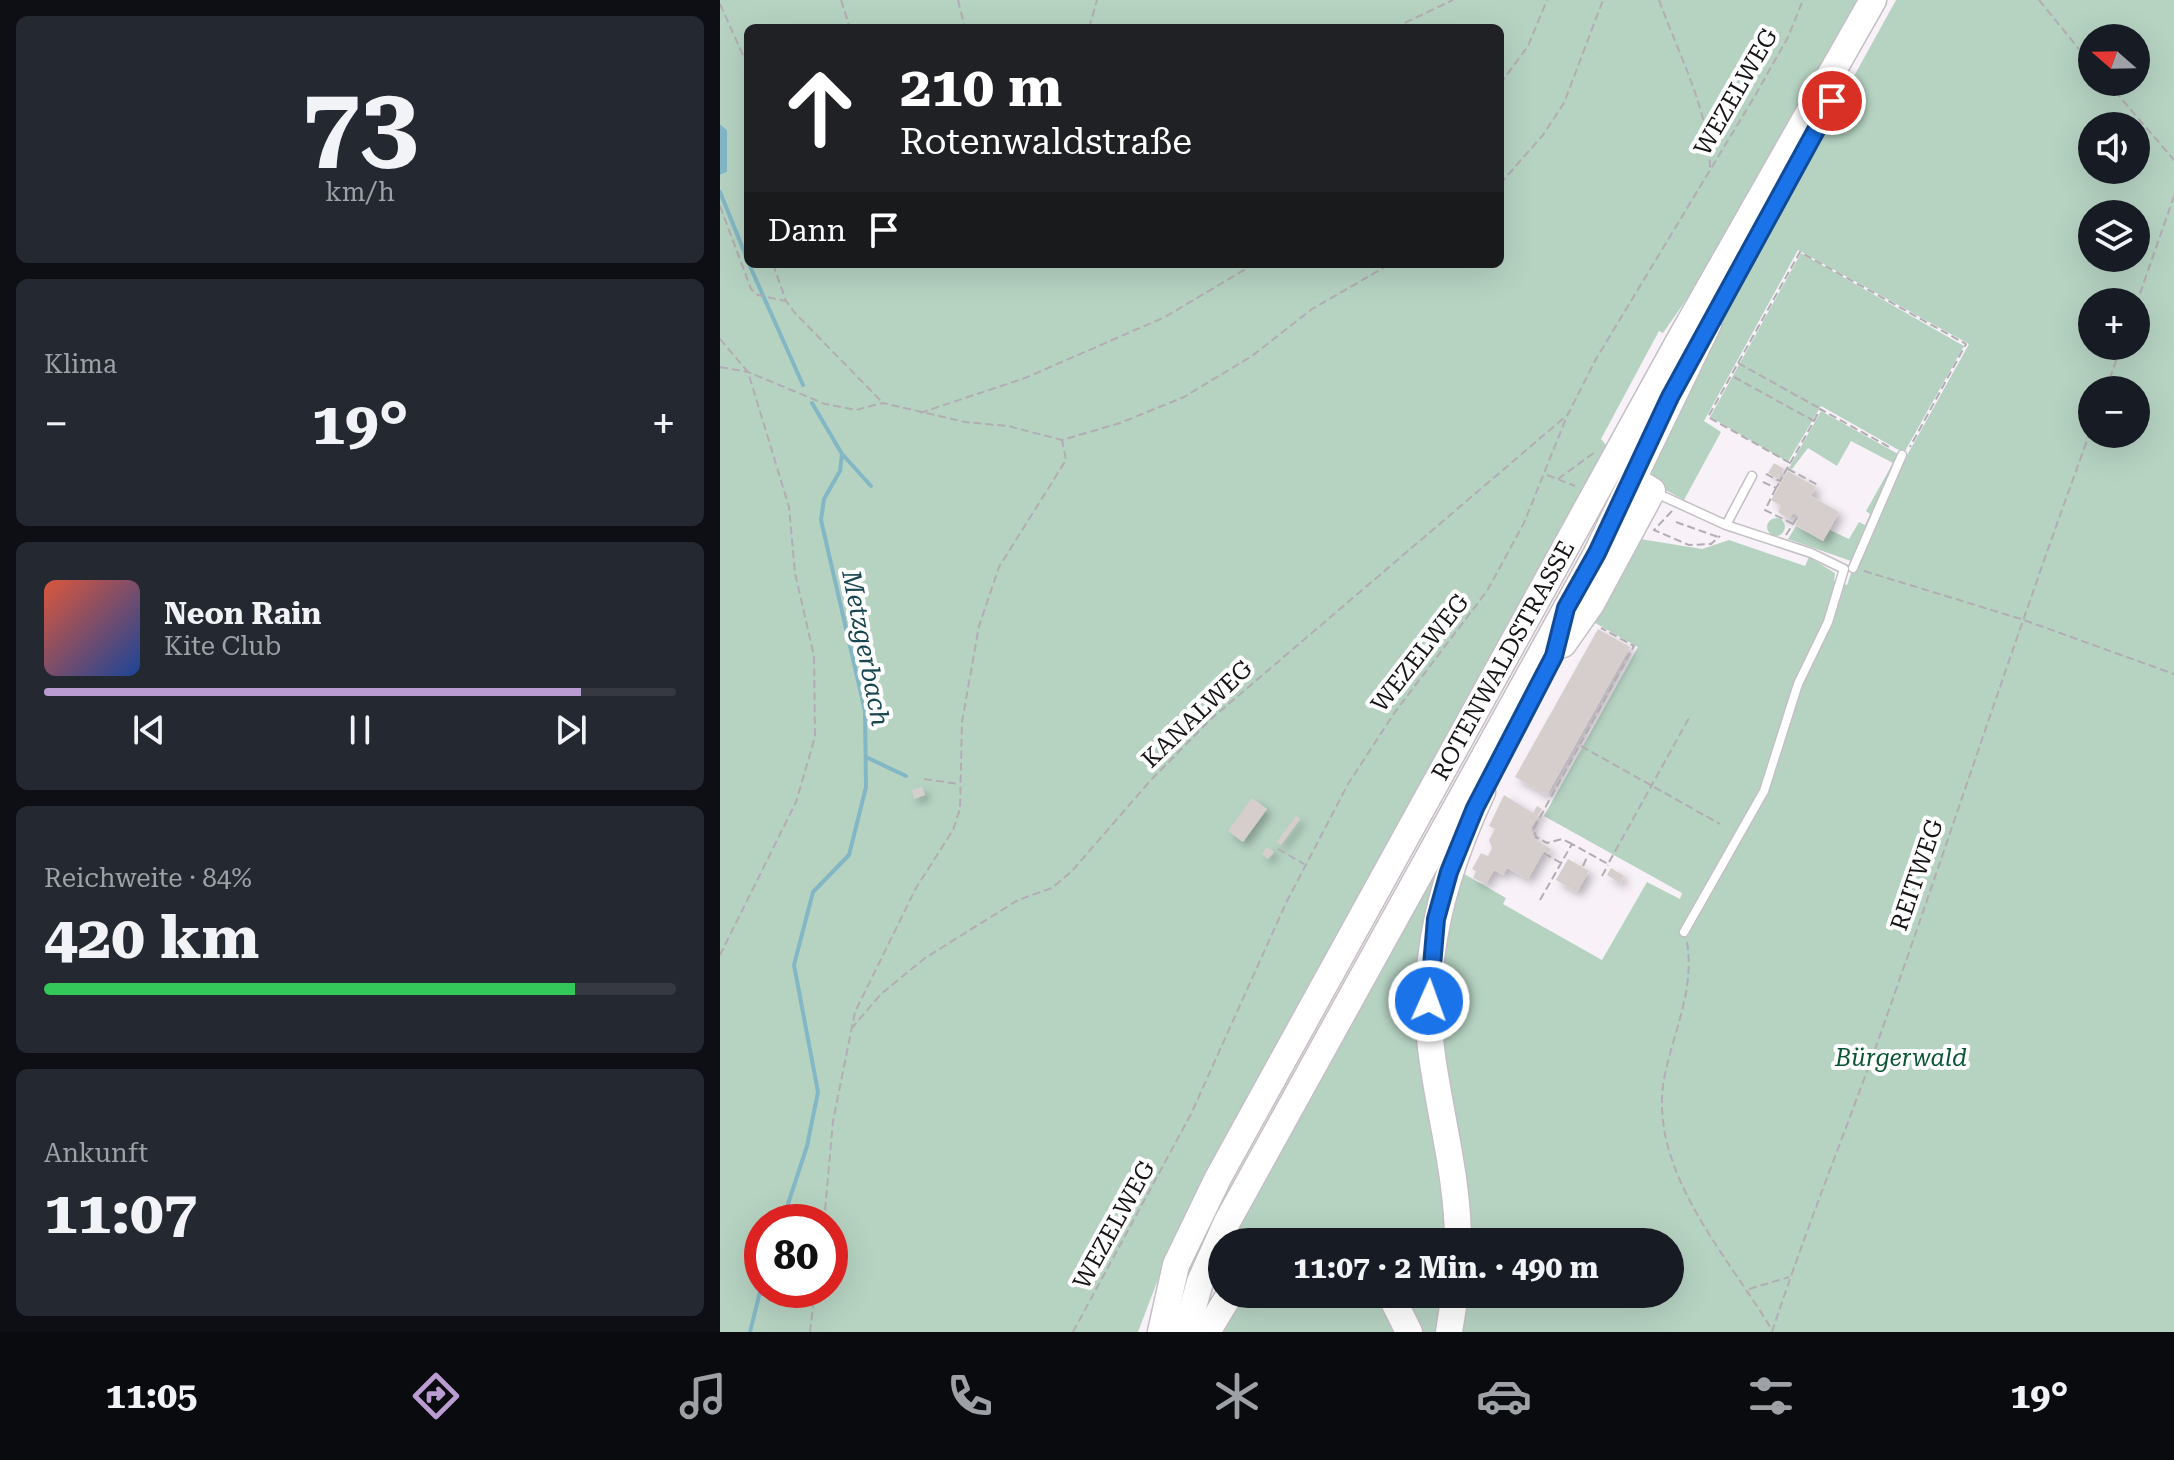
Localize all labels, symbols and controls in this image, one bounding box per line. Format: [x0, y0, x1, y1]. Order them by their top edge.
street label: WEZELWEG [1688, 23, 1784, 160]
north arrow [2078, 24, 2150, 96]
map controls [2078, 24, 2150, 448]
text: 210 m [900, 54, 1062, 120]
icon: ahead [768, 56, 872, 160]
text: 73 [302, 64, 418, 185]
pin [1798, 67, 1866, 135]
icon: arrive [1810, 79, 1854, 123]
button: sound [2078, 112, 2150, 184]
text: Rotenwaldstraße [900, 121, 1192, 163]
text: km/h [325, 177, 395, 207]
button: layers [2078, 200, 2150, 272]
icon: arrive [862, 208, 906, 252]
text: Dann [768, 213, 846, 248]
button: + [2078, 288, 2150, 360]
text: Klima [44, 349, 117, 379]
button: − [2078, 376, 2150, 448]
text: 19° [311, 388, 409, 459]
text: − [44, 398, 69, 450]
text: + [651, 398, 676, 450]
street label: ROTENWALDSTRASSE [1426, 536, 1580, 785]
water label: Metzgerbach [836, 566, 896, 729]
street label: WEZELWEG [1365, 588, 1475, 717]
text: Neon Rain [164, 596, 321, 631]
text: Kite Club [164, 631, 281, 661]
street label: KANALWEG [1136, 654, 1258, 774]
icon: previous [127, 708, 171, 752]
icon: pause [338, 708, 382, 752]
icon: next [549, 708, 593, 752]
street label: REITWEG [1885, 815, 1949, 934]
text: Reichweite · 84% [44, 863, 252, 893]
text: 420 km [44, 902, 259, 973]
position arrow [1387, 959, 1471, 1043]
park label: Bürgerwald [1834, 1044, 1967, 1072]
text: Ankunft [44, 1138, 148, 1168]
street label: WEZELWEG [1067, 1156, 1161, 1294]
text: 11:07 [44, 1177, 197, 1248]
speed limit sign: 80 [744, 1204, 848, 1308]
text: 11:07 · 2 Min. · 490 m [1293, 1250, 1599, 1285]
icon: directions [408, 1368, 464, 1424]
icon: music [675, 1368, 731, 1424]
icon: phone [942, 1368, 998, 1424]
icon: climate [1209, 1368, 1265, 1424]
icon: car [1476, 1368, 1532, 1424]
icon: filters [1743, 1368, 1799, 1424]
text: 11:05 [105, 1375, 197, 1417]
text: 19° [2010, 1375, 2068, 1417]

